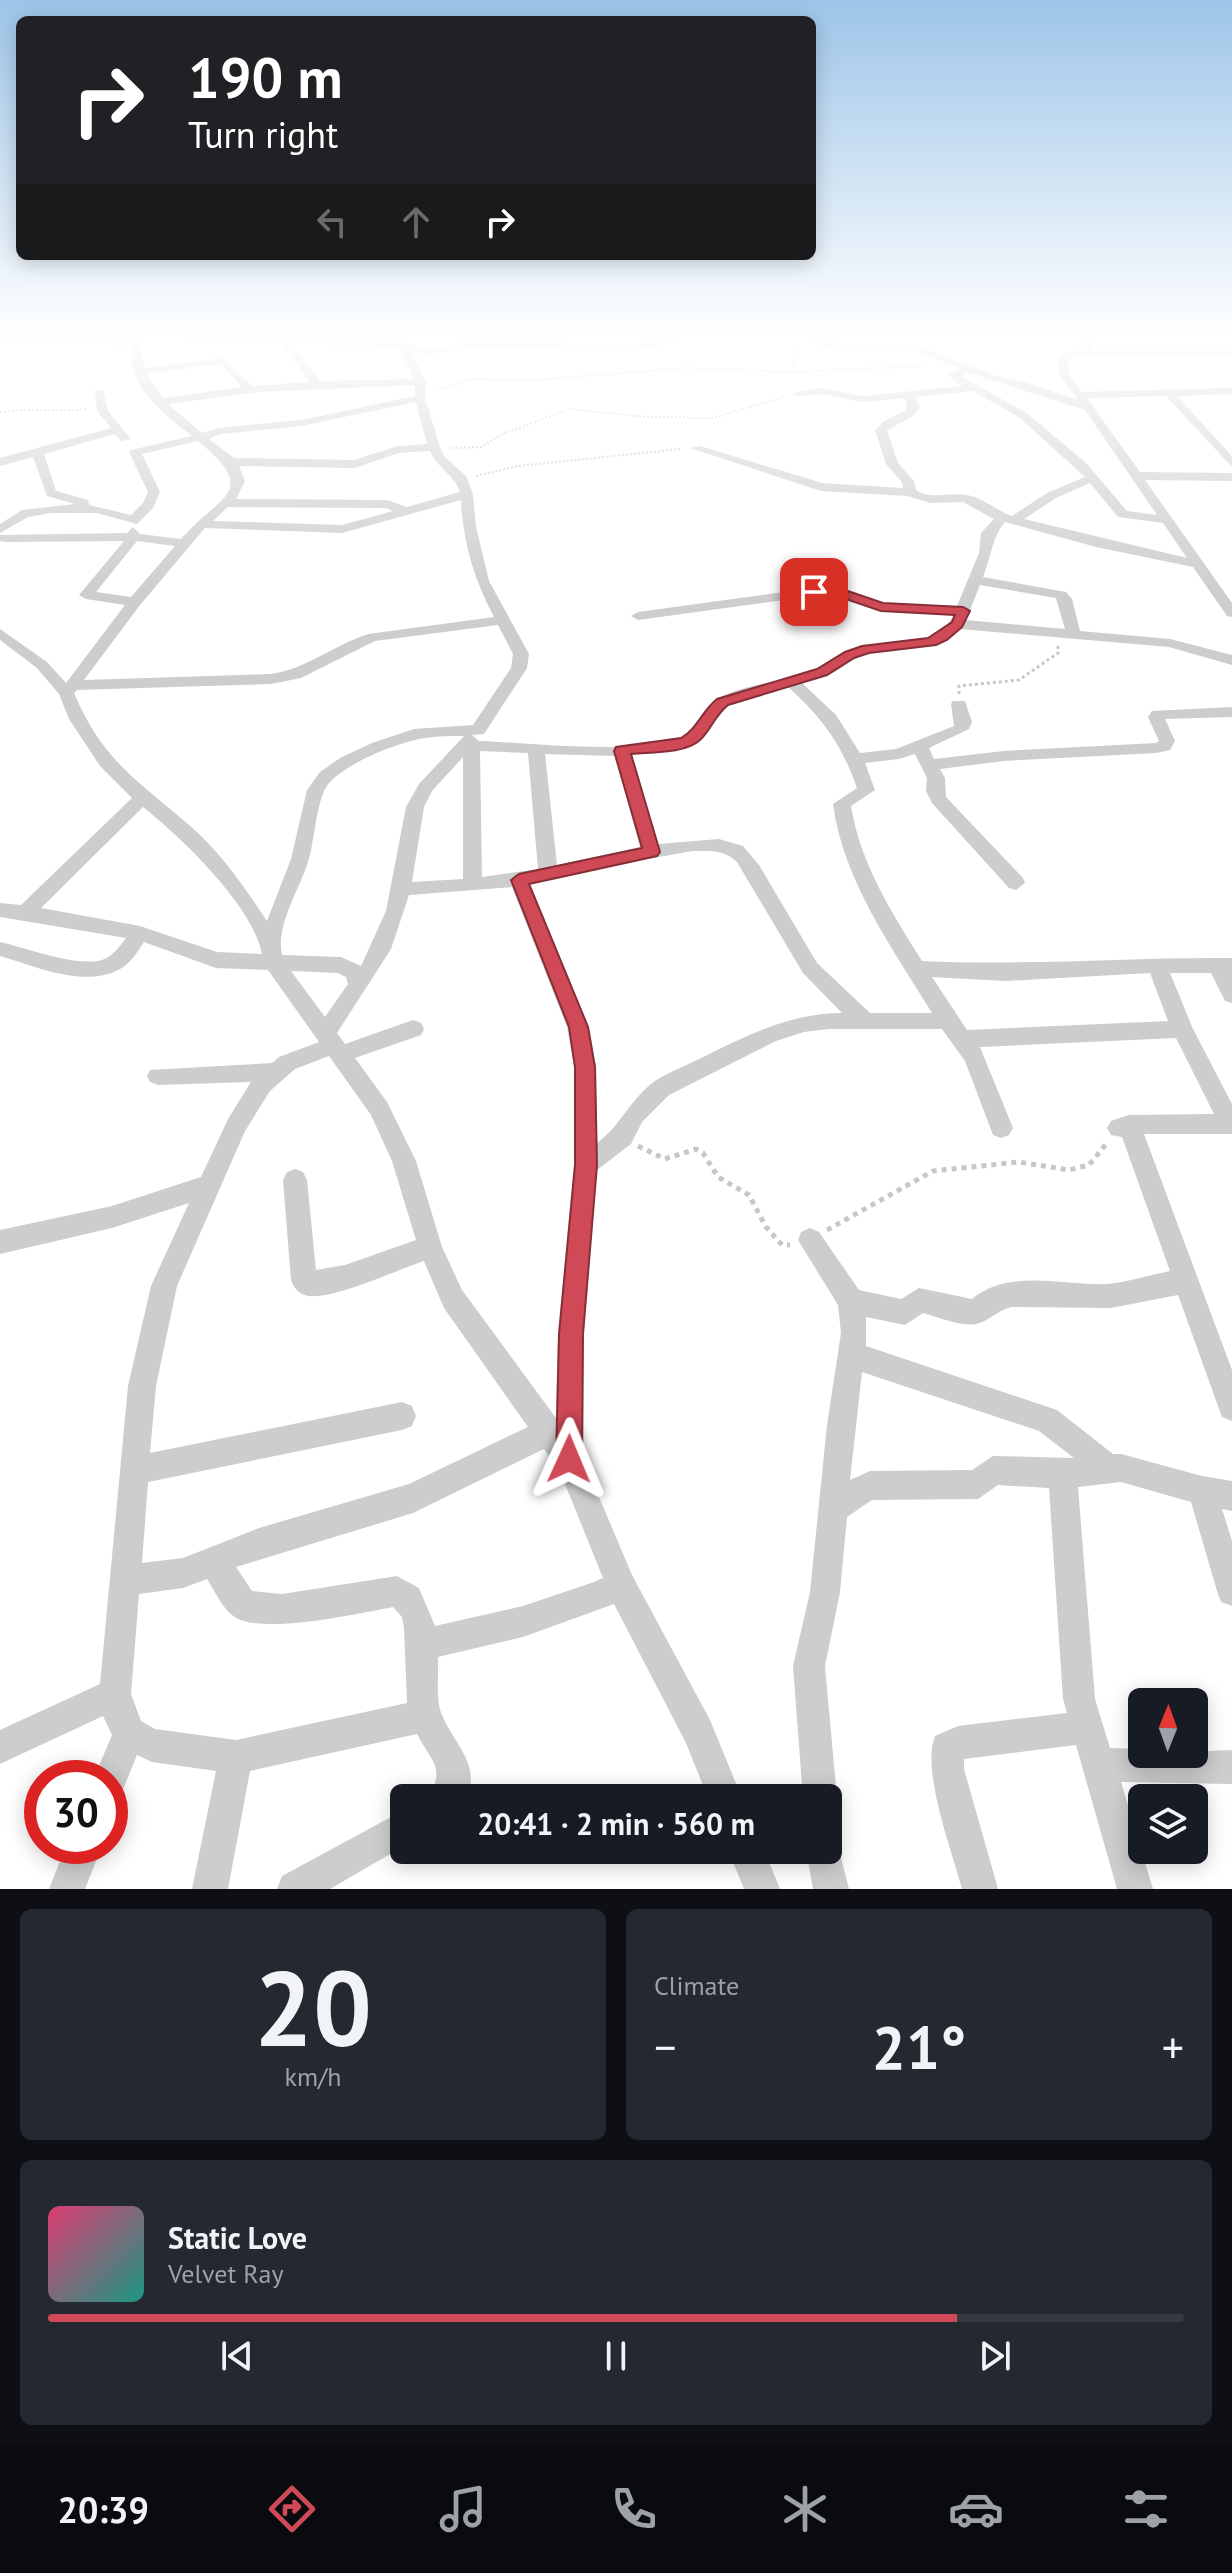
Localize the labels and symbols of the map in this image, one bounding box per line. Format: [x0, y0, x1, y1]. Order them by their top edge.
pin [780, 558, 848, 626]
position arrow [527, 1417, 611, 1501]
north arrow [1128, 1688, 1208, 1768]
speed limit sign: 30 [24, 1760, 128, 1864]

